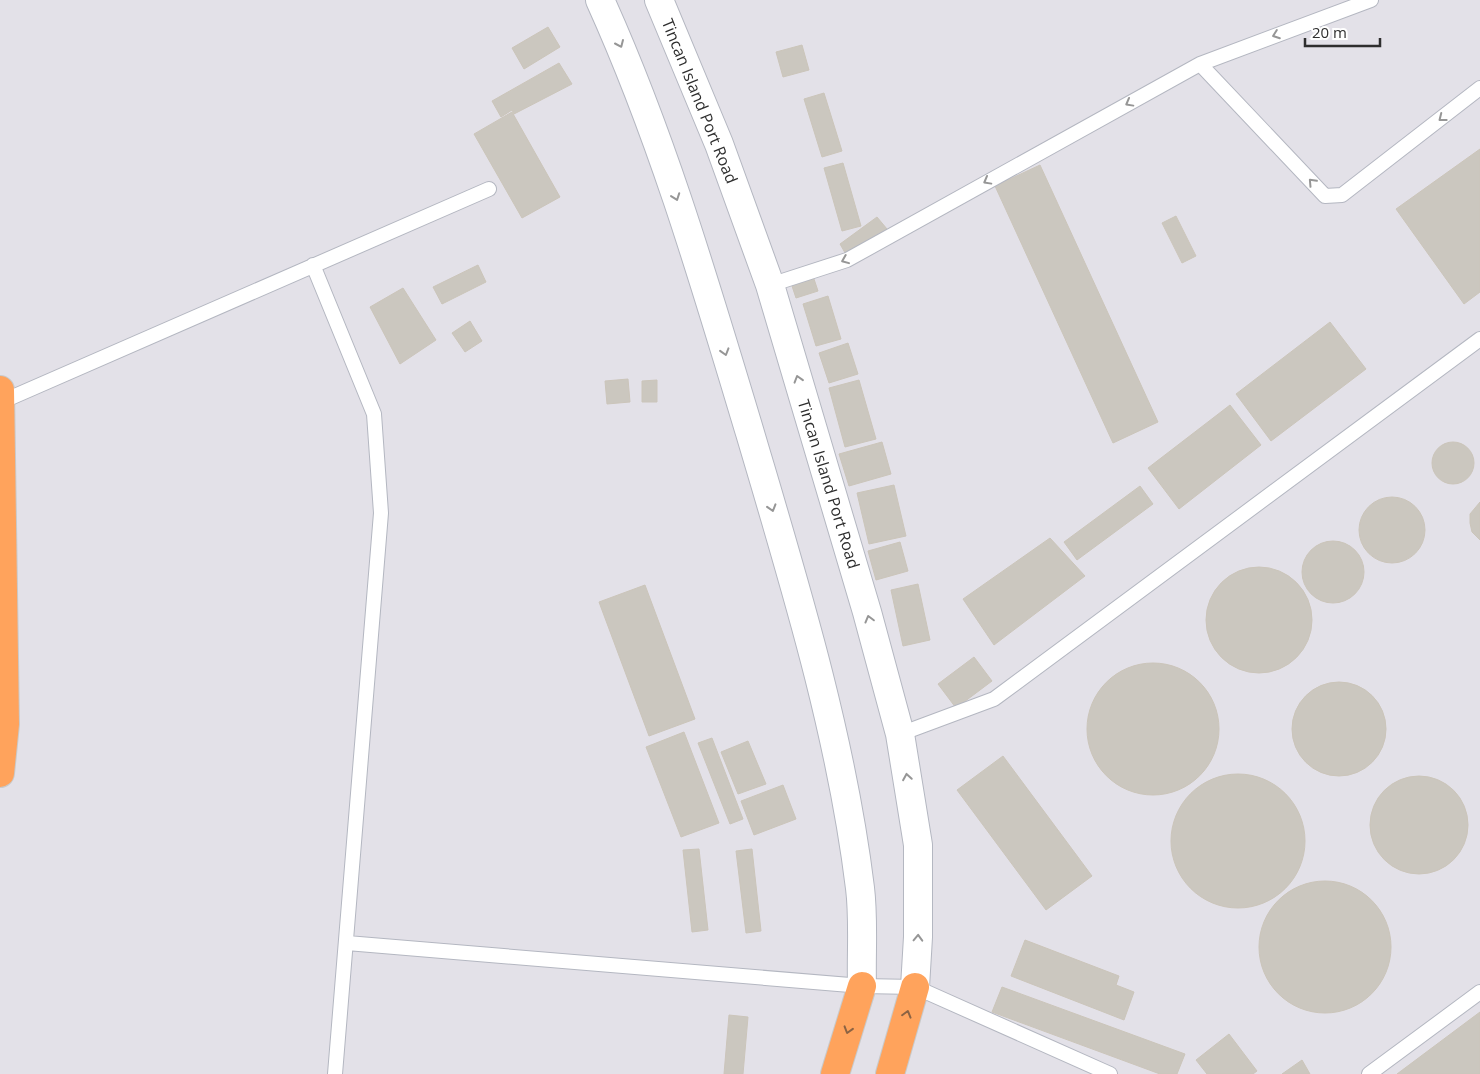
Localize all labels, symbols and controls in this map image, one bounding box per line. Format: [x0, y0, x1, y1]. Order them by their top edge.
street label: Tincan Island Port Road [657, 15, 743, 187]
scale bar [1305, 15, 1380, 47]
text: 20 m [1312, 22, 1347, 42]
one-way arrow [1273, 29, 1281, 39]
one-way arrow [614, 39, 625, 48]
one-way arrow [1125, 97, 1134, 107]
one-way arrow [1438, 112, 1447, 121]
one-way arrow [983, 175, 992, 185]
one-way arrow [1309, 179, 1318, 188]
one-way arrow [670, 192, 680, 201]
one-way arrow [841, 254, 850, 264]
one-way arrow [720, 347, 730, 355]
one-way arrow [793, 375, 803, 384]
street label: Tincan Island Port Road [793, 397, 865, 571]
one-way arrow [766, 503, 776, 511]
one-way arrow [864, 614, 875, 623]
one-way arrow [902, 772, 912, 781]
one-way arrow [913, 934, 923, 942]
one-way arrow [901, 1009, 912, 1018]
one-way arrow [844, 1025, 854, 1034]

